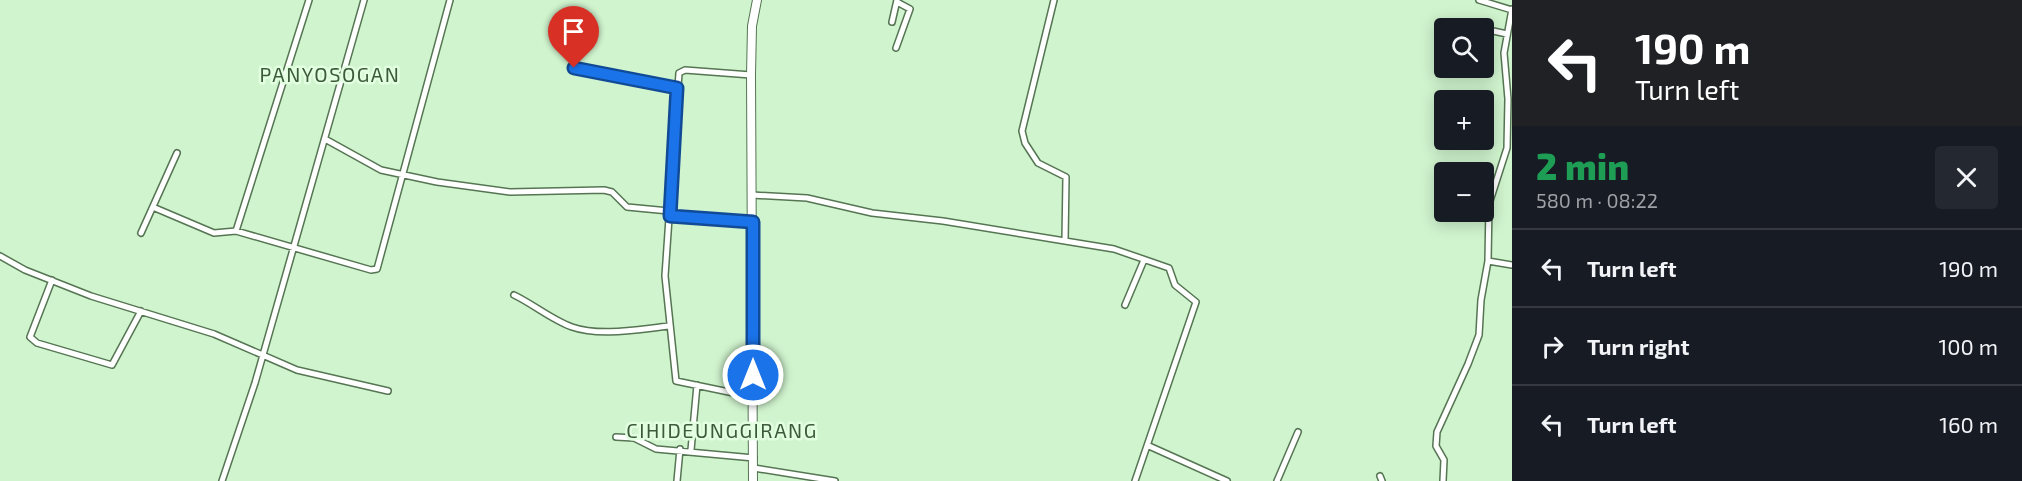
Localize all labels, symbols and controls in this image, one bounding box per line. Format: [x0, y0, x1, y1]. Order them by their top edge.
pin [548, 6, 599, 68]
icon: arrive [557, 15, 590, 48]
map controls [1434, 18, 1494, 222]
button: search [1434, 18, 1494, 78]
text: 190 m [1635, 22, 1751, 72]
icon: left [1536, 24, 1614, 102]
district label: PANYOSOGAN [260, 62, 400, 86]
text: Turn left [1635, 73, 1739, 105]
button: + [1434, 90, 1494, 150]
text: 2 min [1536, 144, 1629, 187]
button: close [1935, 146, 1998, 209]
button: − [1434, 162, 1494, 222]
text: 580 m · 08:22 [1536, 188, 1658, 212]
icon: left [1536, 252, 1569, 285]
text: Turn left [1587, 255, 1676, 281]
text: 190 m [1939, 255, 1998, 281]
icon: right [1536, 330, 1569, 363]
text: Turn right [1587, 333, 1689, 359]
text: 100 m [1939, 333, 1998, 359]
position arrow [721, 343, 785, 407]
icon: left [1536, 408, 1569, 441]
text: Turn left [1587, 411, 1676, 437]
text: 160 m [1939, 411, 1998, 437]
district label: CIHIDEUNGGIRANG [626, 418, 818, 442]

